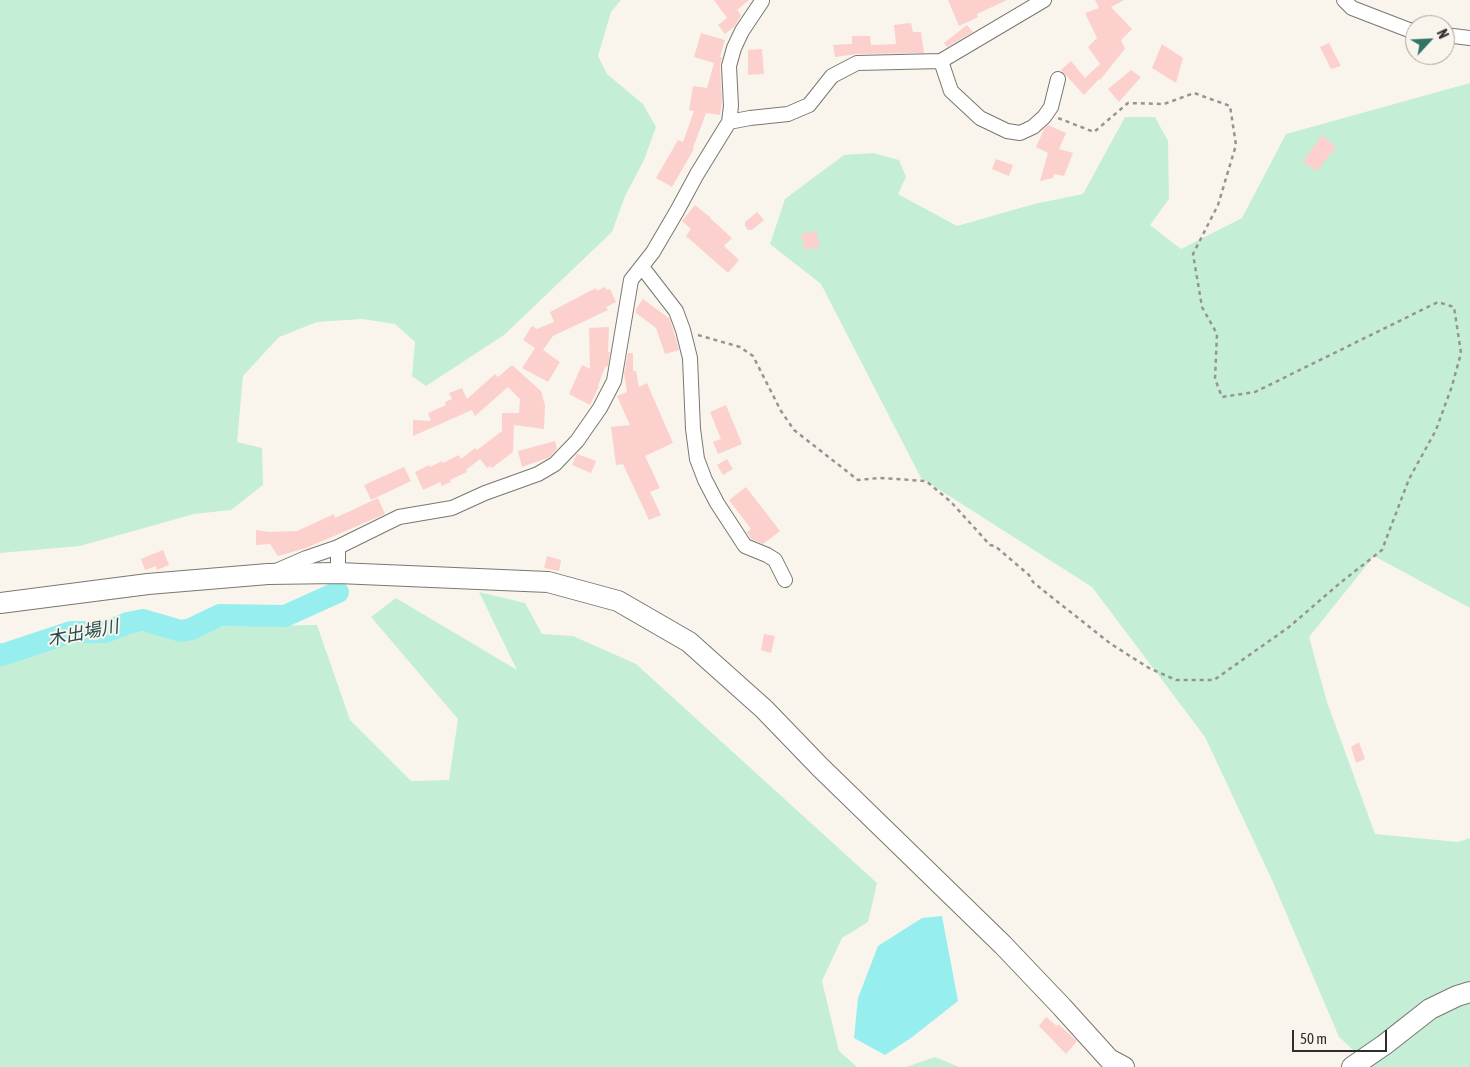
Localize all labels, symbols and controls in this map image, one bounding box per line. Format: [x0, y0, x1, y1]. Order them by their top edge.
north arrow [1405, 15, 1455, 65]
text: N [1434, 27, 1452, 41]
water label: 木出場川 [46, 616, 120, 650]
scale bar [1295, 1020, 1390, 1052]
text: 50 m [1300, 1030, 1327, 1047]

